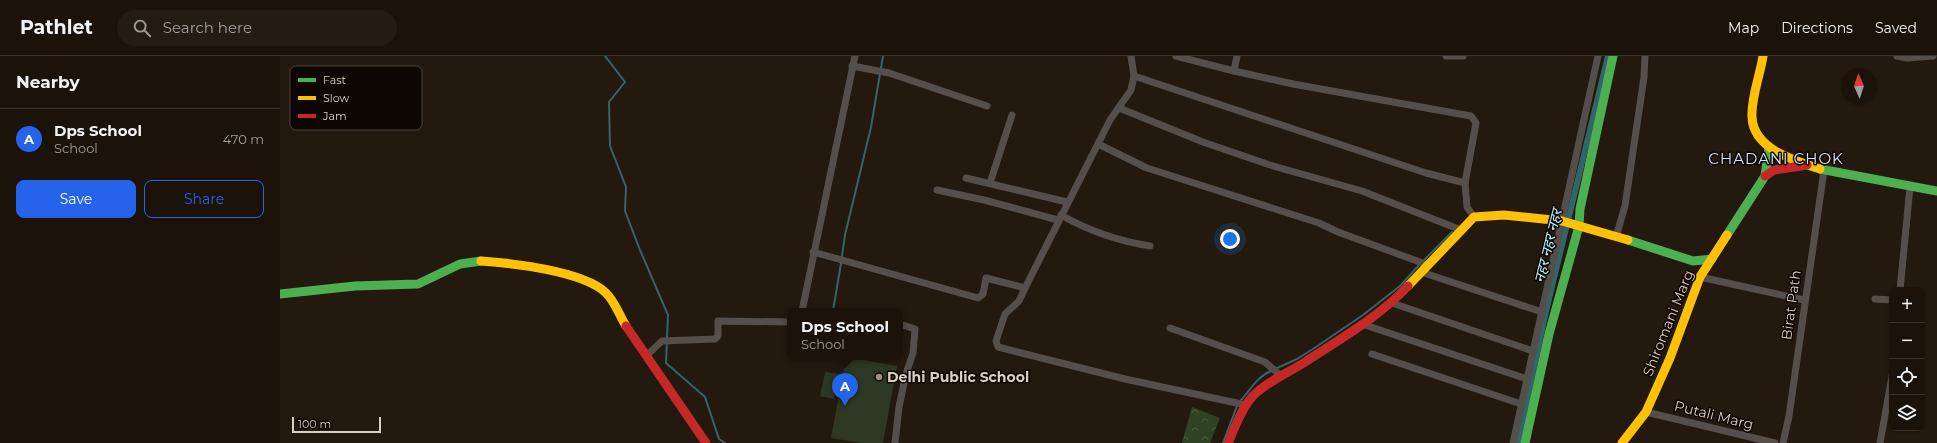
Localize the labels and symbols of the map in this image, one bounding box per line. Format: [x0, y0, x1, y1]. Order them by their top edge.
legend [290, 66, 422, 130]
north arrow [1841, 68, 1877, 104]
text: Fast [323, 73, 347, 87]
text: Slow [323, 91, 349, 105]
text: Jam [322, 109, 347, 123]
district label: CHADANI CHOK [1708, 149, 1844, 168]
water label: नहर नहर नहर [1529, 204, 1567, 285]
your location [1220, 229, 1240, 249]
street label: Shiromani Marg [1639, 267, 1697, 379]
street label: Birat Path [1777, 269, 1805, 341]
place label: Delhi Public School [887, 368, 1029, 386]
marker: Delhi Public School [874, 372, 884, 382]
pin: A [832, 373, 858, 406]
street label: Putali Marg [1673, 396, 1755, 434]
scale bar [292, 415, 381, 434]

